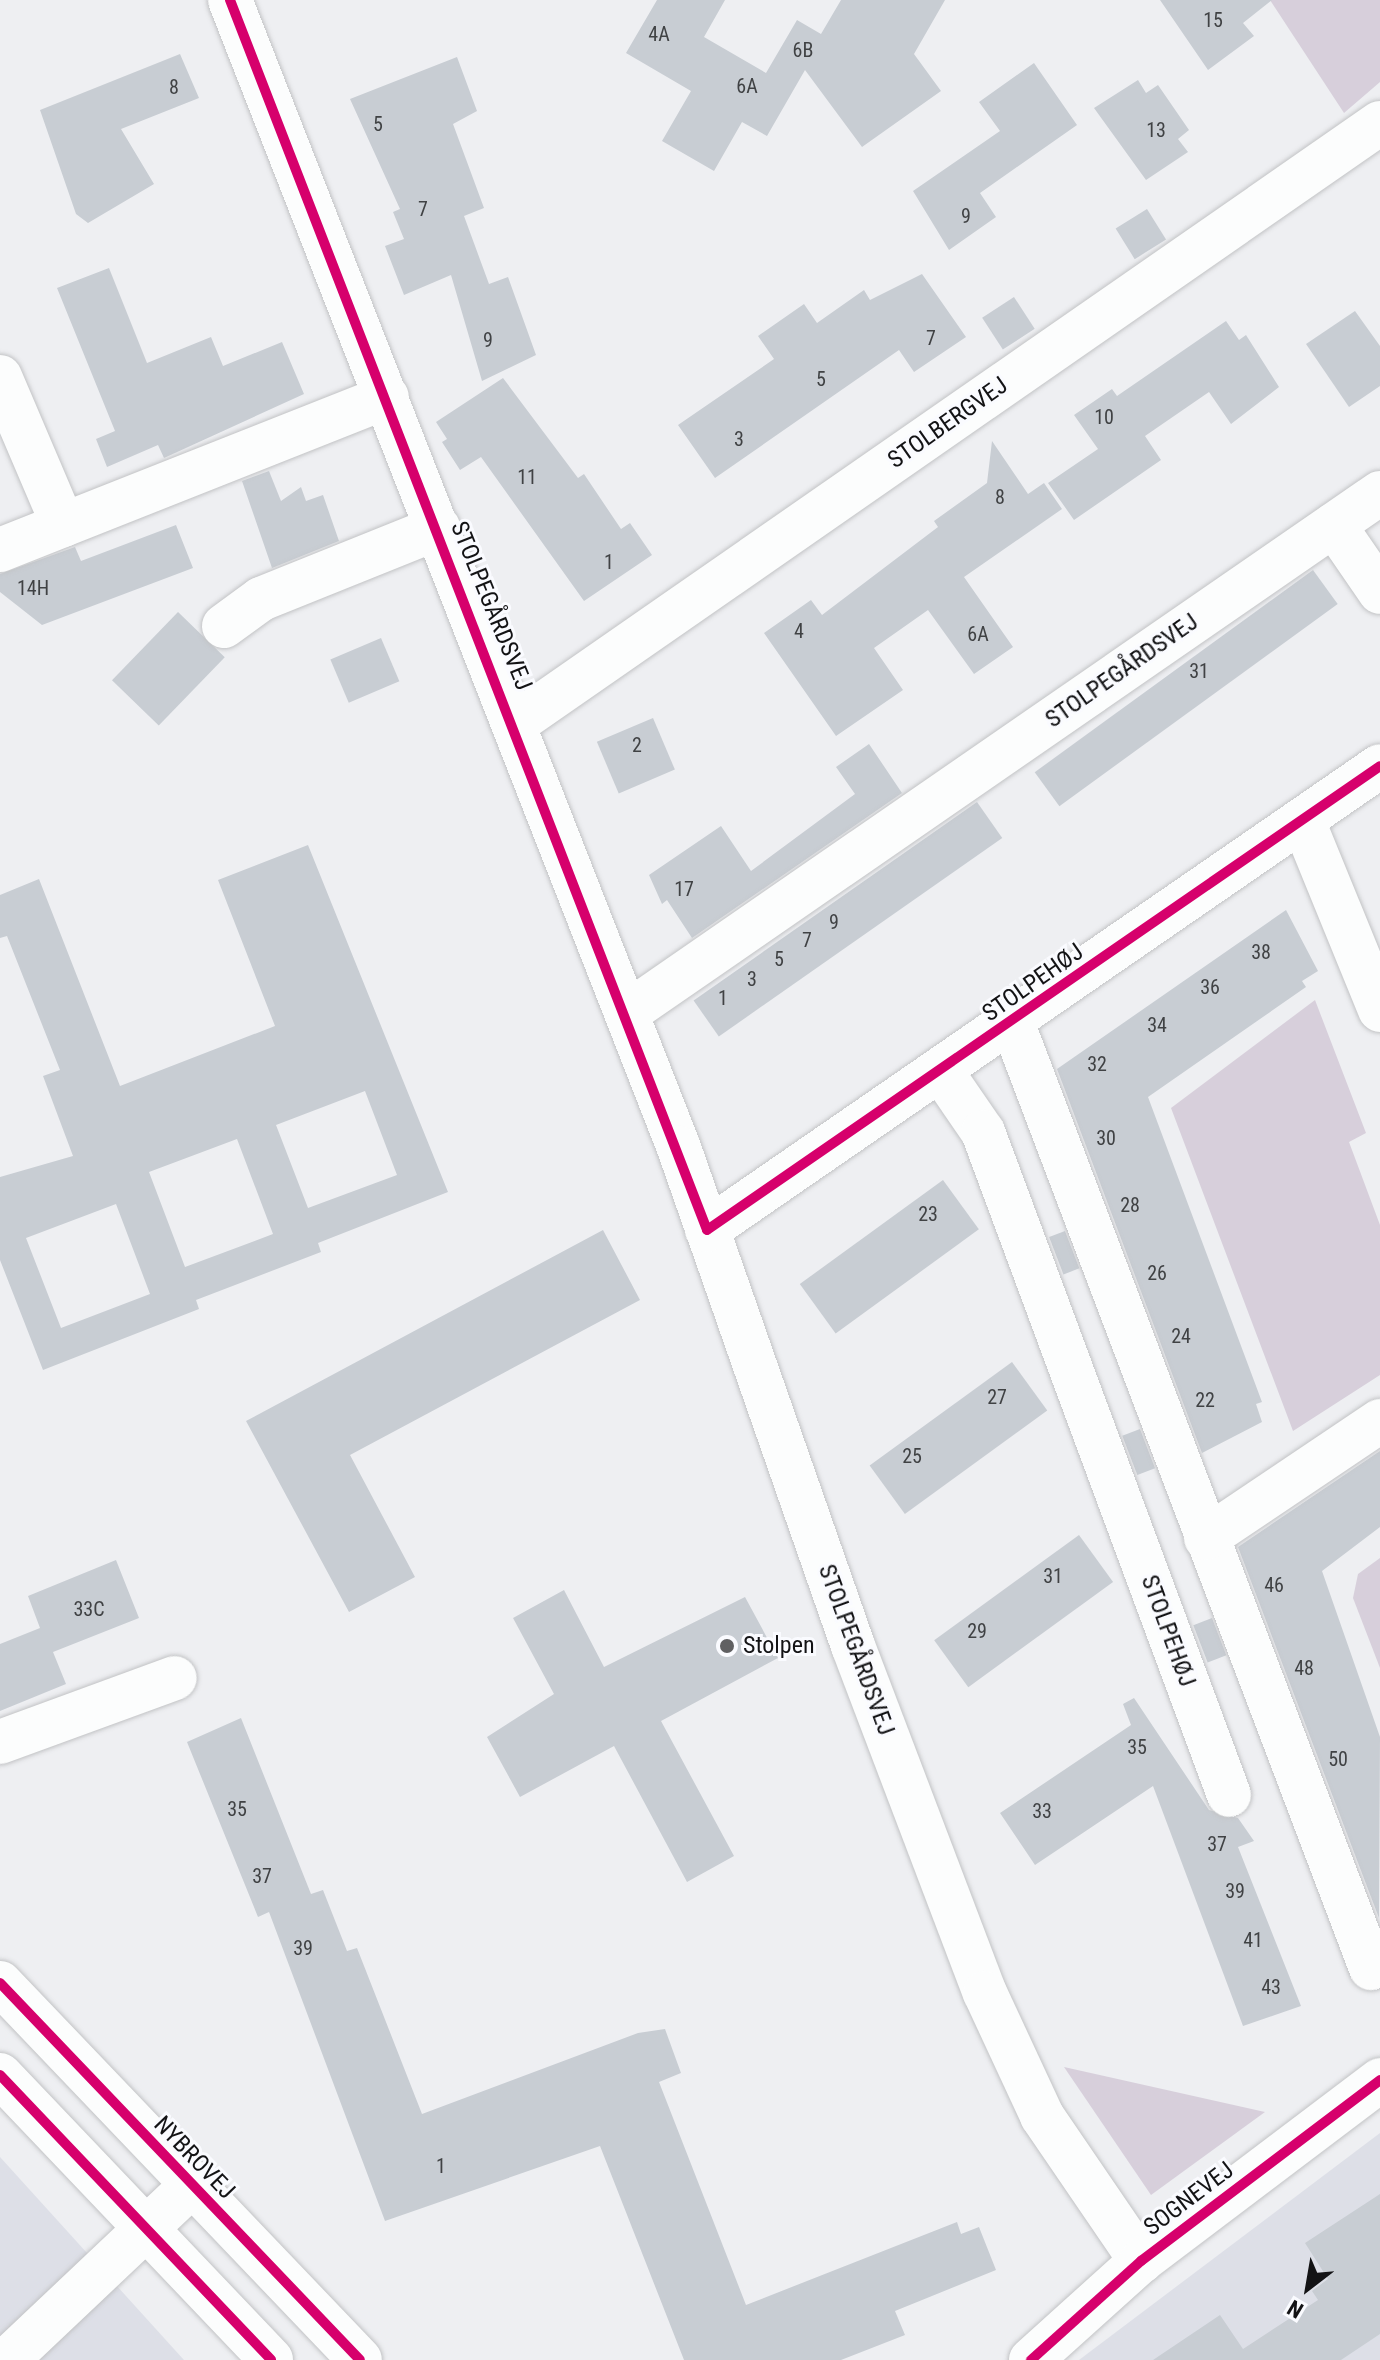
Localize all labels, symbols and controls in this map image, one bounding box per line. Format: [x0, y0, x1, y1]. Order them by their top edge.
house number: 15 [1203, 8, 1223, 32]
house number: 4A [648, 22, 670, 46]
house number: 6B [793, 38, 813, 62]
house number: 6A [736, 74, 758, 98]
house number: 8 [169, 75, 179, 99]
house number: 5 [373, 112, 383, 136]
house number: 13 [1146, 118, 1166, 142]
house number: 7 [418, 197, 428, 221]
house number: 9 [961, 204, 971, 228]
house number: 7 [926, 326, 936, 350]
house number: 9 [483, 328, 493, 352]
house number: 5 [816, 367, 826, 391]
street label: STOLBERGVEJ [883, 371, 1013, 475]
house number: 10 [1094, 405, 1114, 429]
house number: 3 [734, 427, 744, 451]
house number: 11 [517, 465, 537, 489]
house number: 8 [995, 485, 1005, 509]
street label: STOLPEGÅRDSVEJ [444, 517, 538, 695]
house number: 1 [604, 550, 614, 574]
house number: 14H [17, 576, 49, 600]
street label: STOLPEGÅRDSVEJ [1040, 608, 1204, 734]
house number: 4 [794, 619, 804, 643]
house number: 6A [967, 622, 989, 646]
house number: 31 [1189, 659, 1209, 683]
house number: 2 [632, 733, 642, 757]
house number: 17 [674, 877, 694, 901]
house number: 9 [829, 910, 839, 934]
house number: 7 [802, 928, 812, 952]
street label: STOLPEHØJ [977, 938, 1089, 1028]
house number: 38 [1251, 940, 1271, 964]
house number: 5 [774, 947, 784, 971]
house number: 3 [747, 967, 757, 991]
house number: 36 [1200, 975, 1220, 999]
house number: 1 [718, 986, 728, 1010]
house number: 34 [1147, 1013, 1167, 1037]
house number: 32 [1087, 1052, 1107, 1076]
house number: 30 [1096, 1126, 1116, 1150]
house number: 28 [1120, 1193, 1140, 1217]
house number: 23 [918, 1202, 938, 1226]
house number: 26 [1147, 1261, 1167, 1285]
house number: 24 [1171, 1324, 1191, 1348]
house number: 27 [987, 1385, 1007, 1409]
house number: 22 [1195, 1388, 1215, 1412]
house number: 25 [902, 1444, 922, 1468]
street label: STOLPEGÅRDSVEJ [812, 1561, 900, 1739]
house number: 31 [1043, 1564, 1063, 1588]
street label: STOLPEHØJ [1135, 1571, 1201, 1691]
house number: 46 [1264, 1573, 1284, 1597]
house number: 33C [73, 1597, 105, 1621]
house number: 29 [967, 1619, 987, 1643]
place label: Stolpen [743, 1632, 815, 1660]
marker: Stolpen [718, 1637, 736, 1655]
house number: 48 [1294, 1656, 1314, 1680]
house number: 35 [1127, 1735, 1147, 1759]
house number: 50 [1328, 1747, 1348, 1771]
house number: 35 [227, 1797, 247, 1821]
house number: 33 [1032, 1799, 1052, 1823]
house number: 37 [1207, 1832, 1227, 1856]
house number: 37 [252, 1864, 272, 1888]
house number: 39 [1225, 1879, 1245, 1903]
house number: 41 [1243, 1928, 1263, 1952]
house number: 39 [293, 1936, 313, 1960]
house number: 43 [1261, 1975, 1281, 1999]
street label: NYBROVEJ [147, 2111, 241, 2205]
house number: 1 [436, 2154, 446, 2178]
street label: SOGNEVEJ [1138, 2156, 1240, 2242]
north arrow [1268, 2248, 1348, 2328]
text: N [1283, 2295, 1308, 2323]

